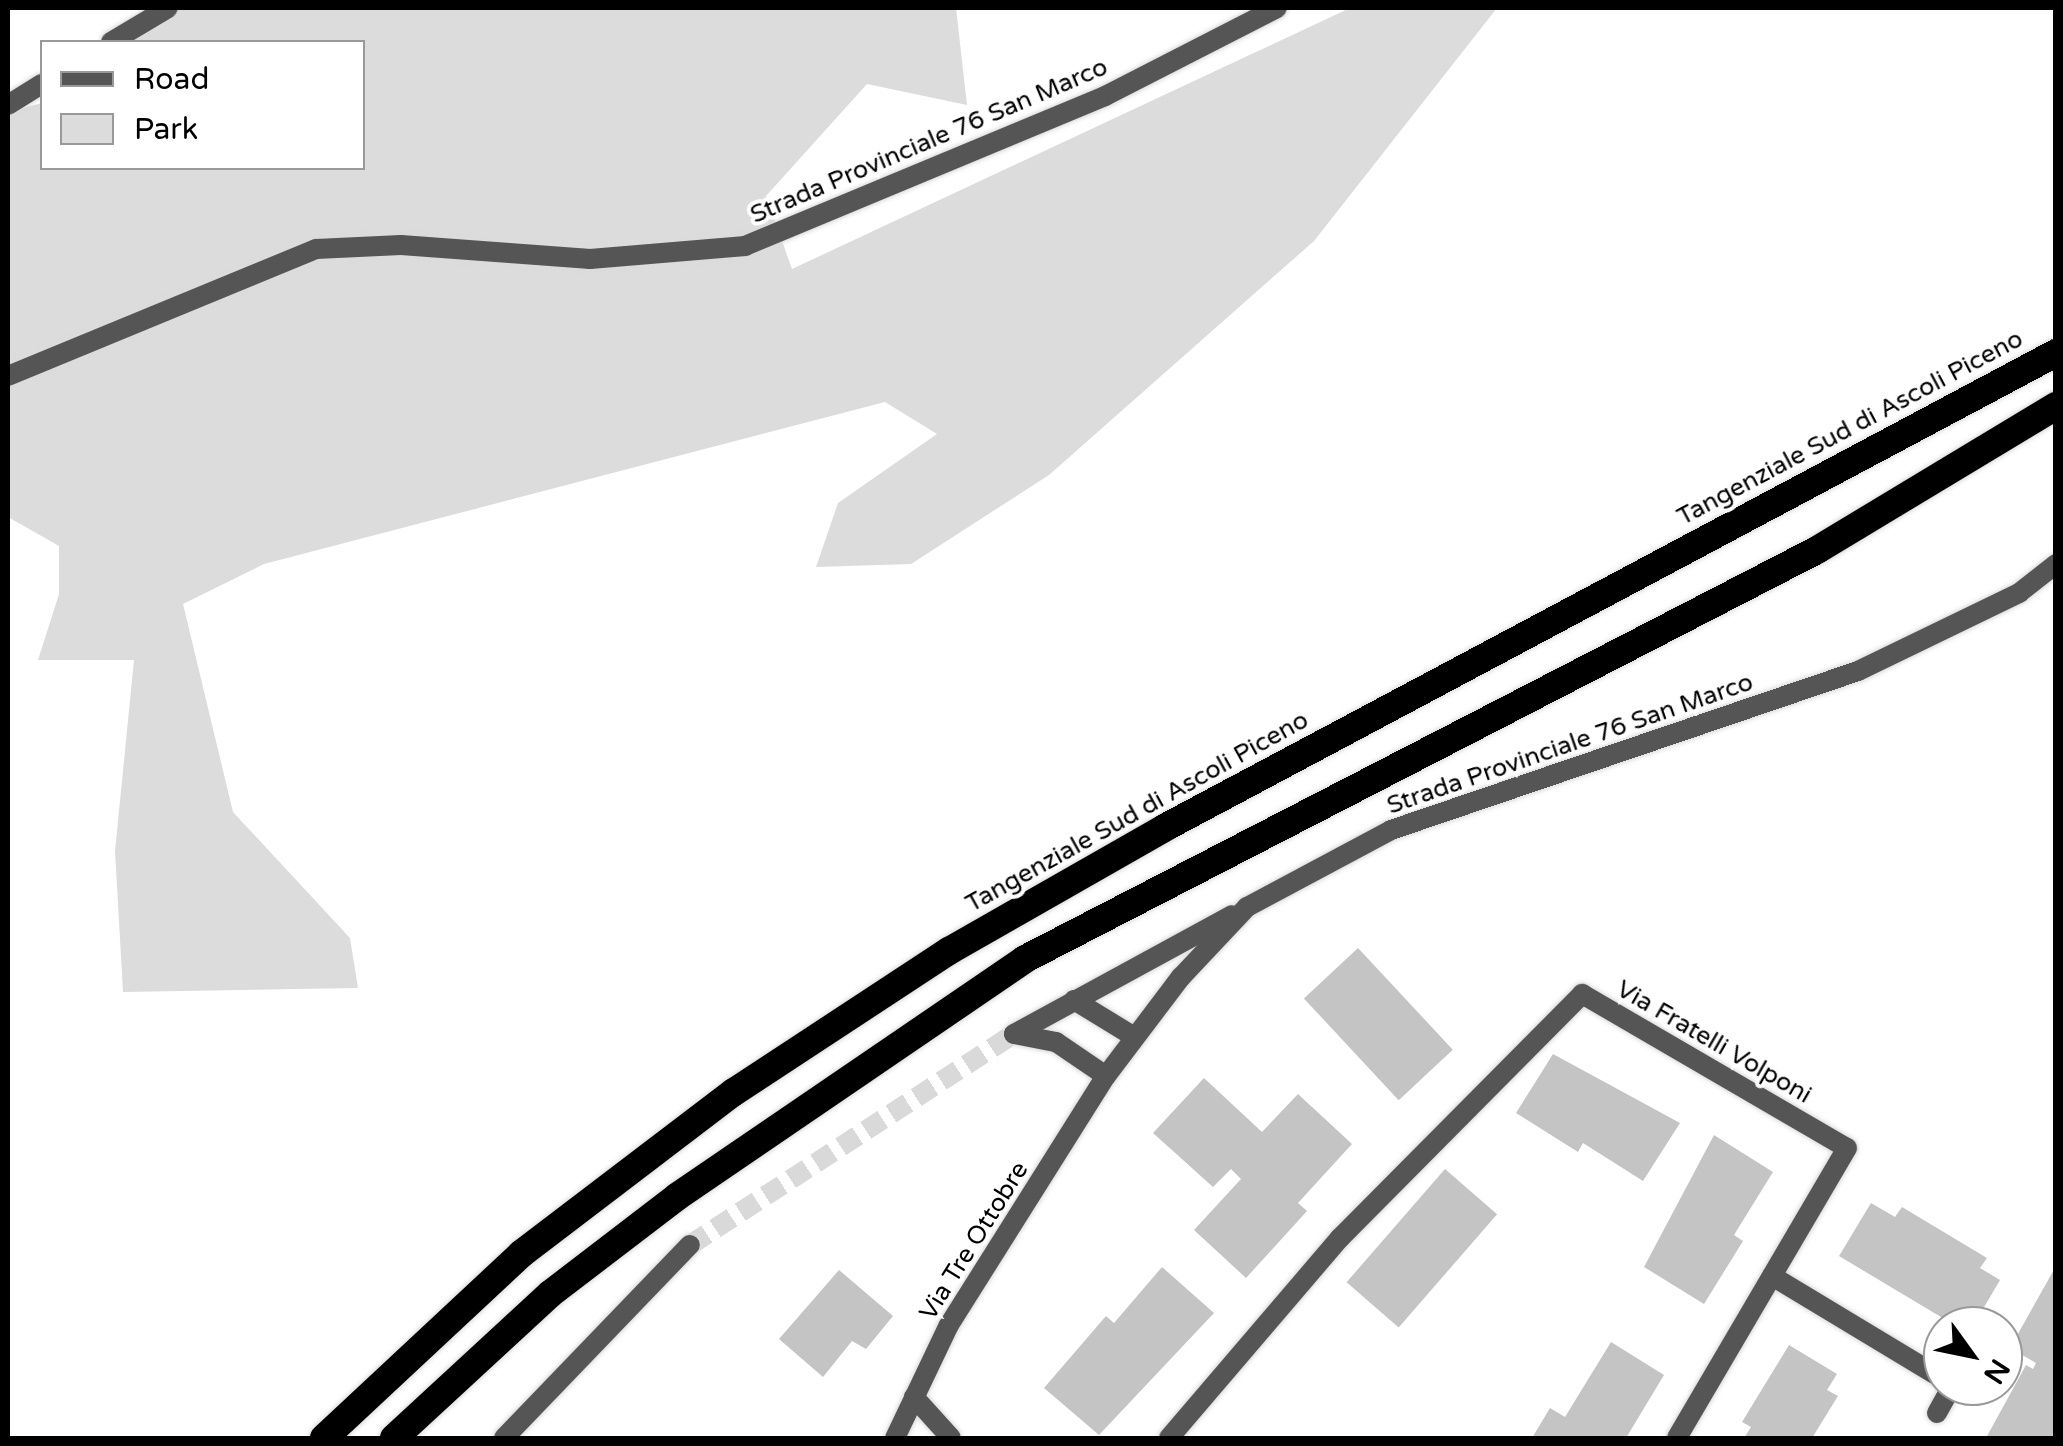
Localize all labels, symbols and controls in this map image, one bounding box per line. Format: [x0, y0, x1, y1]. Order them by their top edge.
legend [40, 40, 365, 170]
street label: Strada Provinciale 76 San Marco [746, 52, 1112, 230]
text: Road [134, 61, 209, 98]
text: Park [134, 111, 198, 148]
street label: Tangenziale Sud di Ascoli Piceno [1672, 324, 2028, 532]
street label: Strada Provinciale 76 San Marco [1383, 667, 1757, 821]
street label: Tangenziale Sud di Ascoli Piceno [960, 705, 1314, 919]
street label: Via Fratelli Volponi [1611, 974, 1817, 1110]
street label: Via Tre Ottobre [913, 1156, 1035, 1326]
north arrow [1923, 1306, 2023, 1406]
text: N [1976, 1353, 2017, 1390]

